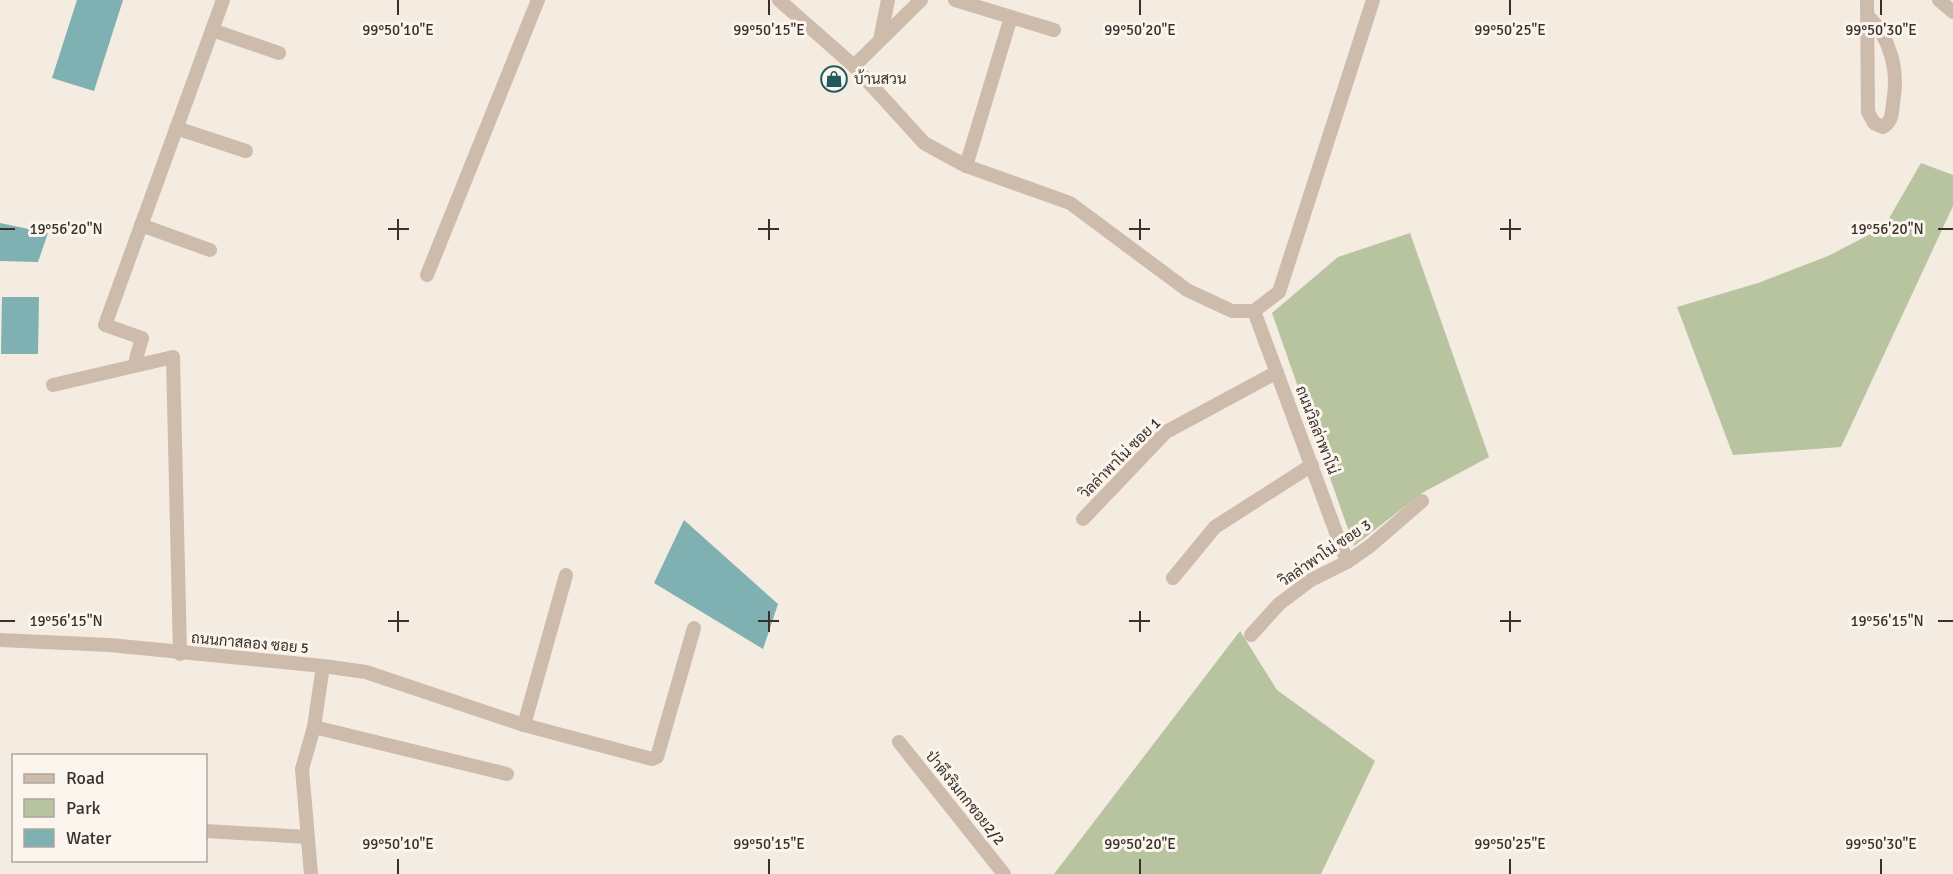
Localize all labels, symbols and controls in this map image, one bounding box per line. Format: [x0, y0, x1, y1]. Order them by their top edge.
text: 99°50'10"E [362, 21, 434, 39]
text: 99°50'15"E [733, 21, 805, 39]
text: 99°50'20"E [1104, 21, 1176, 39]
text: 99°50'25"E [1474, 21, 1546, 39]
text: 99°50'30"E [1845, 21, 1917, 39]
shop icon: บ้านสวน [819, 64, 849, 94]
place label: บ้านสวน [854, 69, 906, 88]
text: 19°56'20"N [29, 220, 103, 238]
text: 19°56'20"N [1850, 220, 1924, 238]
street label: ถนนวิลล่าพาโน่ [1292, 383, 1343, 477]
street label: วิลล่าพาโน่ ซอย 1 [1075, 413, 1164, 503]
street label: วิลล่าพาโน่ ซอย 3 [1275, 515, 1374, 591]
text: 19°56'15"N [29, 612, 103, 630]
text: 19°56'15"N [1850, 612, 1924, 630]
street label: ถนนกาสลอง ซอย 5 [190, 629, 310, 657]
street label: ป่าตึงริมกกซอย2/2 [922, 747, 1009, 849]
legend [12, 754, 207, 862]
text: Road [66, 767, 105, 789]
text: Park [66, 797, 101, 819]
text: Water [66, 827, 112, 849]
text: 99°50'10"E [362, 835, 434, 853]
text: 99°50'15"E [733, 835, 805, 853]
text: 99°50'20"E [1104, 835, 1176, 853]
text: 99°50'25"E [1474, 835, 1546, 853]
text: 99°50'30"E [1845, 835, 1917, 853]

